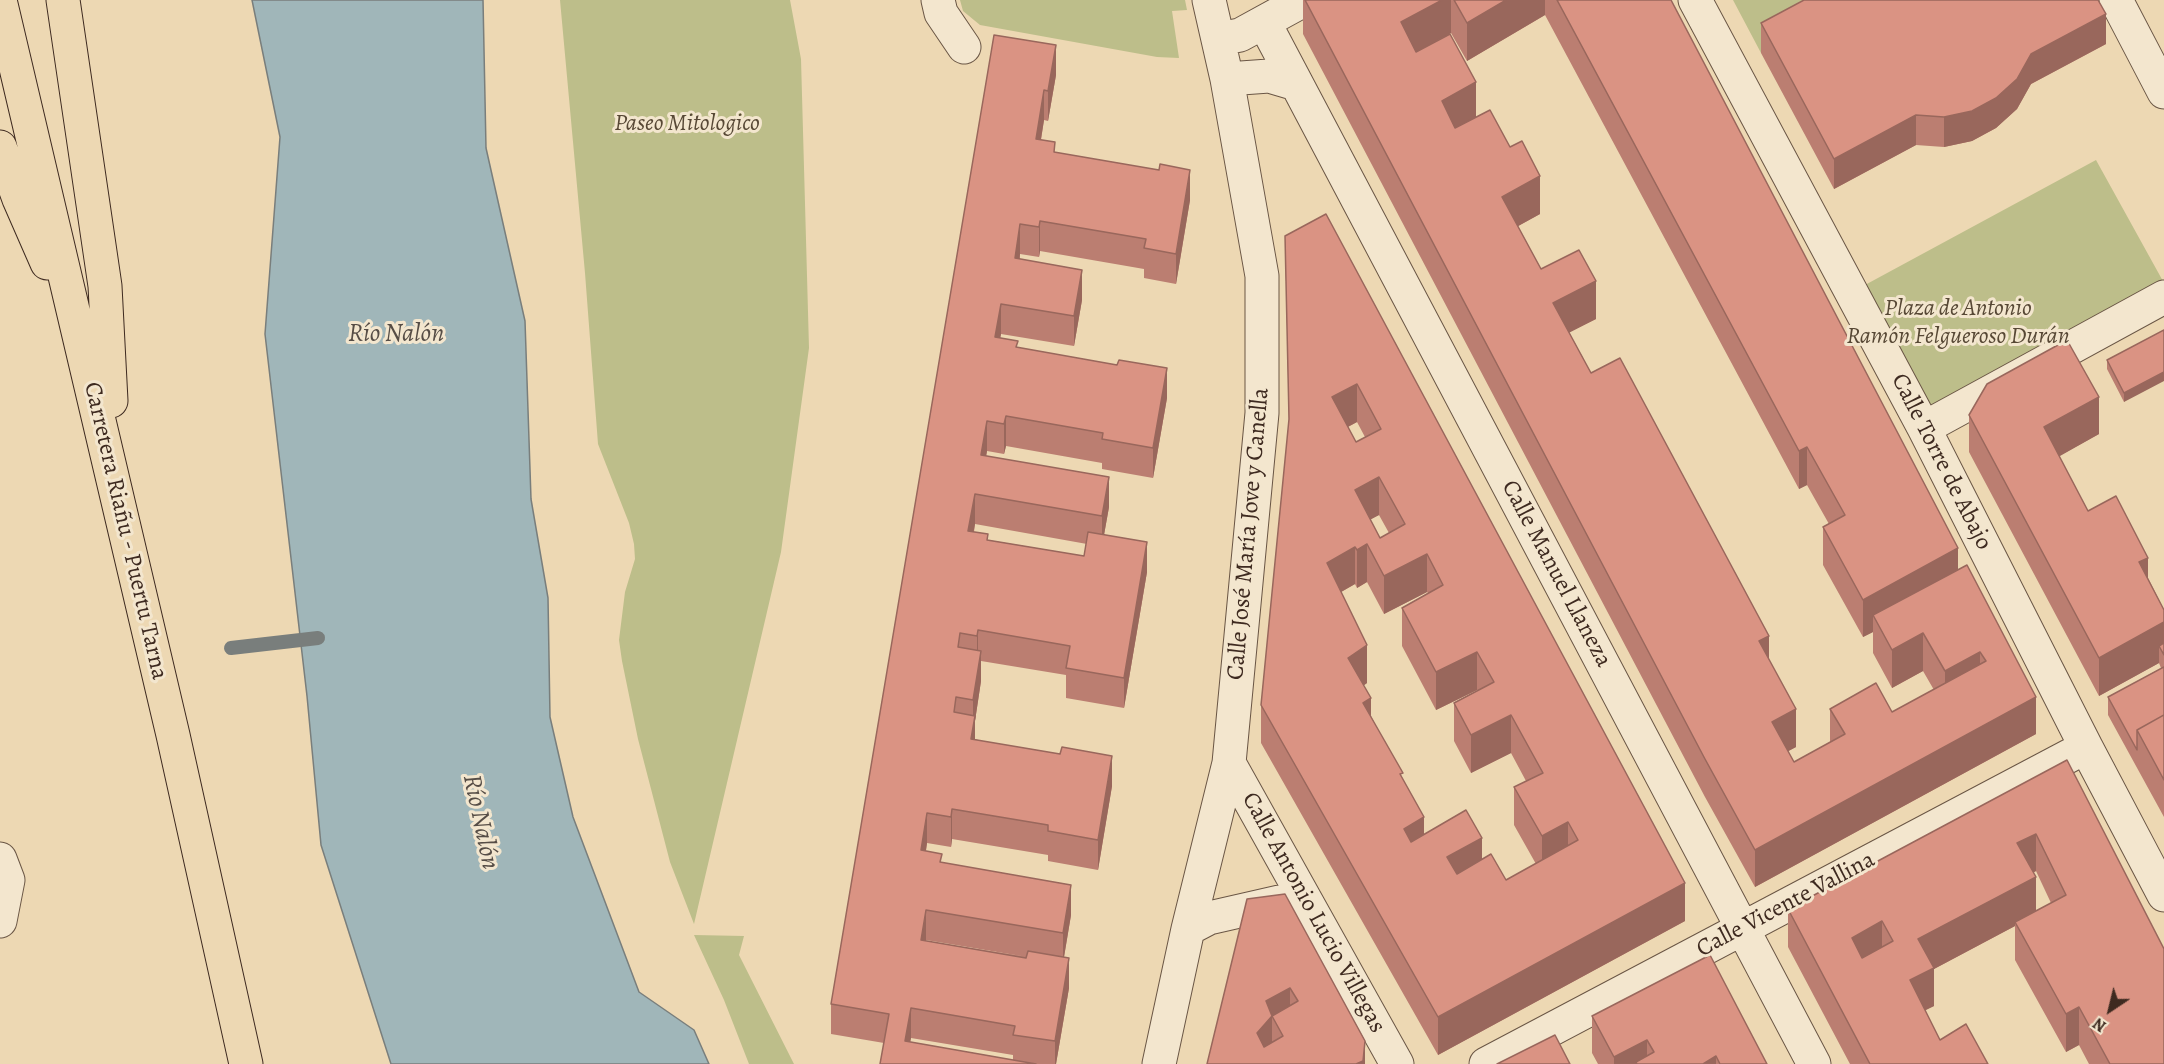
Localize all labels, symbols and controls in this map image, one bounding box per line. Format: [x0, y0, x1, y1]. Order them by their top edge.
park label: Paseo Mitologico [614, 110, 760, 138]
park label: Plaza de Antonio Ramón Felgueroso Durán [1846, 295, 2070, 351]
water label: Río Nalón [348, 319, 444, 351]
street label: Calle Torre de Abajo [1884, 369, 1998, 555]
street label: Carretera Riañu - Puertu Tarna [77, 379, 173, 683]
street label: Calle José María Jove y Canella [1222, 387, 1276, 681]
street label: Calle Manuel Llaneza [1495, 476, 1617, 672]
water label: Río Nalón [455, 772, 505, 872]
street label: Calle Antonio Lucio Villegas [1235, 788, 1391, 1038]
street label: Calle Vicente Vallina [1692, 846, 1880, 964]
north arrow [2080, 980, 2140, 1040]
text: N [2089, 1012, 2111, 1037]

